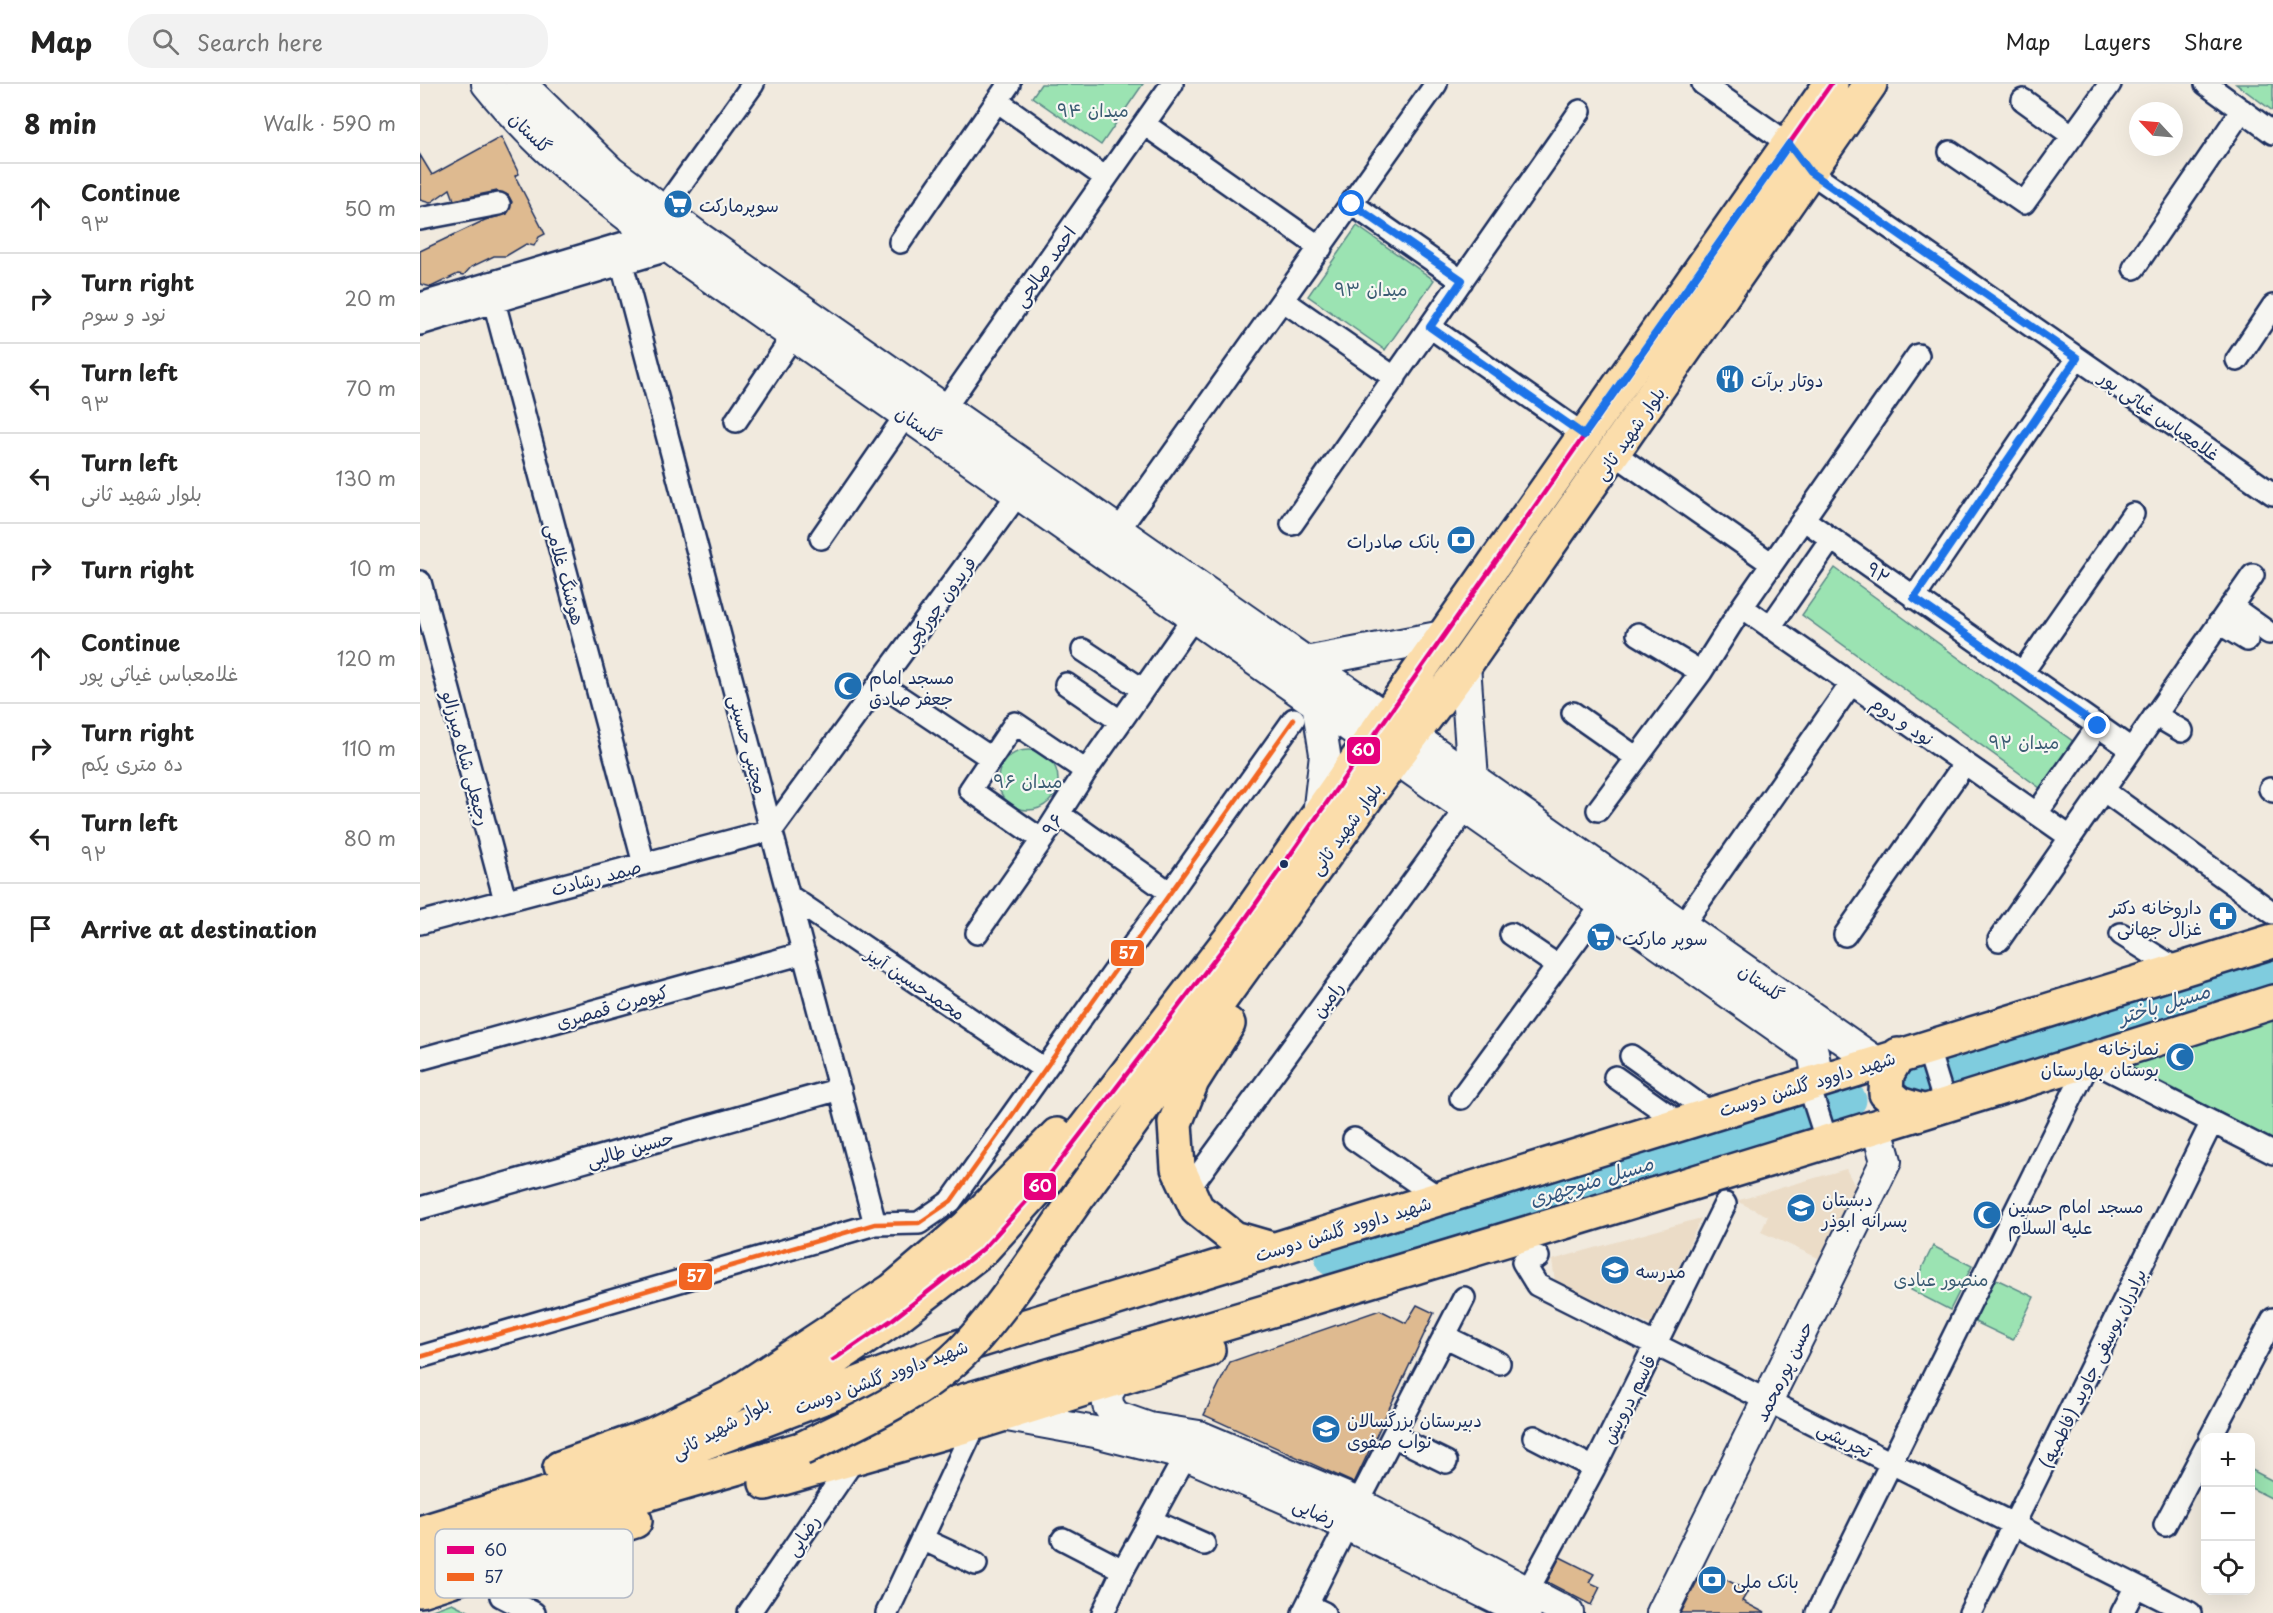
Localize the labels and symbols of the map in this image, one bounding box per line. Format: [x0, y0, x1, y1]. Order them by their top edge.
park label: میدان ۹۴ [1057, 96, 1129, 123]
north arrow [2129, 102, 2183, 156]
street label: گلستان [504, 105, 559, 159]
supermarket icon: سوپرمارکت [662, 188, 694, 220]
route start [1338, 190, 1364, 216]
place label: سوپرمارکت [699, 191, 779, 218]
street label: احمد صالحی [1006, 220, 1082, 312]
park label: میدان ۹۳ [1335, 275, 1407, 302]
street label: غلامعباس غیاثی پور [2093, 362, 2226, 467]
restaurant icon: دوتار برآت [1714, 363, 1746, 395]
place label: دوتار برآت [1751, 366, 1823, 393]
street label: بلوار شهید ثانی [1587, 381, 1671, 485]
street label: گلستان [891, 398, 948, 450]
street label: هوشنگ غلامی [539, 520, 593, 628]
bank icon: بانک صادرات [1445, 524, 1477, 556]
place label: بانک صادرات [1347, 527, 1440, 554]
street label: فریدون چورکچی [894, 550, 982, 658]
street label: ۹۲ [1862, 554, 1896, 590]
place label: مسجد امام جعفر صادق [869, 663, 954, 711]
mosque icon: مسجد امام جعفر صادق [832, 670, 864, 702]
street label: رجبعلی شاه میرزالو [436, 687, 498, 828]
street label: نود و دوم [1865, 688, 1940, 753]
street label: مجتبی حسینی [723, 691, 775, 797]
route end [2084, 712, 2110, 738]
park label: میدان ۹۲ [1989, 728, 2059, 755]
line badge: 60 [1346, 736, 1381, 765]
text: 60 [1351, 737, 1375, 761]
park label: میدان ۹۶ [993, 767, 1063, 794]
street label: بلوار شهید ثانی [1302, 776, 1388, 880]
street label: ۹۶ [1035, 807, 1069, 841]
street label: صمد رشادت [548, 852, 644, 902]
unlabelled marker [1278, 858, 1290, 870]
place label: داروخانه دکتر غزال جهانی [2108, 893, 2202, 941]
pharmacy icon: داروخانه دکتر غزال جهانی [2207, 900, 2239, 932]
supermarket icon: سوپر مارکت [1585, 921, 1617, 953]
place label: سوپر مارکت [1622, 924, 1708, 951]
street label: محمدحسین آبیز [859, 938, 971, 1026]
line badge: 57 [1110, 939, 1145, 967]
text: 57 [1118, 940, 1138, 964]
street label: گلستان [1734, 956, 1791, 1008]
street label: رامین [1305, 975, 1349, 1023]
water label: مسیل باختر [2112, 975, 2214, 1032]
street label: کیومرث قمصری [553, 977, 672, 1035]
place label: نمازخانه بوستان بهارستان [2041, 1034, 2159, 1082]
mosque icon: نمازخانه بوستان بهارستان [2164, 1041, 2196, 1073]
street label: شهید داوود گلشن دوست [1715, 1043, 1899, 1123]
street label: حسین طالبی [583, 1123, 677, 1173]
water label: مسیل منوچهری [1525, 1147, 1657, 1213]
line badge: 60 [1023, 1172, 1057, 1201]
text: 60 [1028, 1173, 1052, 1197]
place label: دبستان پسرانه ابوذر [1820, 1185, 1908, 1233]
street label: شهید داوود گلشن دوست [1251, 1188, 1435, 1268]
school or university icon: دبستان پسرانه ابوذر [1785, 1192, 1817, 1224]
place label: مسجد امام حسین علیه السلام [2008, 1192, 2143, 1242]
mosque icon: مسجد امام حسین علیه السلام [1971, 1199, 2003, 1231]
school or university icon: مدرسه [1599, 1254, 1631, 1286]
place label: مدرسه [1636, 1257, 1686, 1284]
line badge: 57 [678, 1262, 713, 1291]
text: 57 [686, 1263, 706, 1287]
street label: برادران یوسفی جاوید (فاطمیه) [2032, 1264, 2152, 1472]
park label: منصور عبادی [1893, 1265, 1989, 1292]
street label: حسن پورمحمد [1747, 1316, 1819, 1426]
street label: شهید داوود گلشن دوست [790, 1332, 972, 1420]
street label: قاسم درویش [1594, 1350, 1664, 1449]
street label: بلوار شهید ثانی [666, 1389, 774, 1465]
place label: دبیرستان بزرگسالان نواب صفوی [1347, 1406, 1482, 1454]
school or university icon: دبیرستان بزرگسالان نواب صفوی [1310, 1413, 1342, 1445]
street label: تجریشی [1813, 1414, 1878, 1465]
street label: رضایی [1289, 1490, 1341, 1532]
street label: رضایی [778, 1509, 826, 1561]
legend [435, 1529, 633, 1598]
text: 60 [484, 1537, 507, 1561]
text: 57 [484, 1564, 503, 1588]
bank icon: بانک ملی [1696, 1564, 1728, 1596]
place label: بانک ملی [1733, 1567, 1799, 1594]

